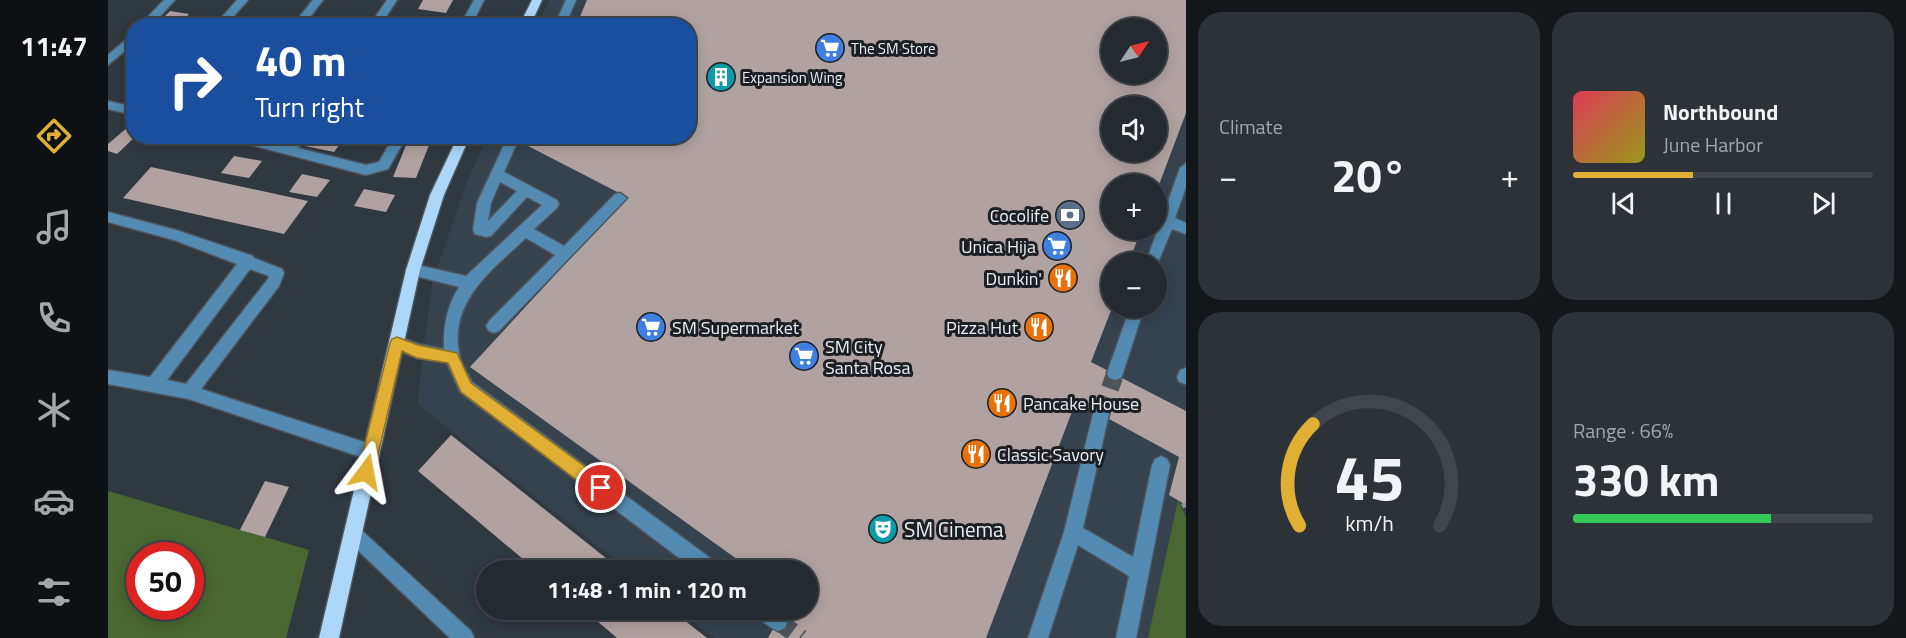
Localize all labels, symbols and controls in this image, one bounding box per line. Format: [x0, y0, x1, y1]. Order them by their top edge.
north arrow [1101, 18, 1167, 84]
map controls [1101, 18, 1167, 318]
text: 11:47 [20, 25, 88, 66]
text: 40 m [255, 28, 347, 92]
supermarket icon: The SM Store [814, 32, 846, 64]
place label: The SM Store [851, 37, 936, 60]
icon: right [156, 42, 234, 120]
building icon: Expansion Wing [705, 61, 737, 93]
place label: Expansion Wing [742, 66, 843, 89]
text: Turn right [255, 86, 364, 127]
text: Northbound [1663, 95, 1778, 129]
button: sound [1101, 96, 1167, 162]
text: Climate [1219, 111, 1283, 142]
icon: directions [33, 115, 75, 157]
text: June Harbor [1663, 129, 1763, 160]
text: 20° [1331, 141, 1407, 209]
text: − [1219, 151, 1237, 201]
text: + [1501, 151, 1519, 201]
button: + [1101, 174, 1167, 240]
icon: previous [1607, 187, 1640, 220]
icon: pause [1707, 187, 1740, 220]
icon: next [1807, 187, 1840, 220]
bank icon: Cocolife [1054, 199, 1086, 231]
place label: Cocolife [990, 202, 1049, 229]
icon: music [33, 206, 75, 248]
supermarket icon: Unica Hija [1041, 230, 1073, 262]
place label: Unica Hija [961, 233, 1036, 260]
button: − [1101, 252, 1167, 318]
restaurant icon: Dunkin' [1047, 262, 1079, 294]
place label: Dunkin' [985, 265, 1042, 292]
icon: phone [33, 297, 75, 339]
supermarket icon: SM Supermarket [635, 311, 667, 343]
restaurant icon: Pizza Hut [1023, 311, 1055, 343]
place label: SM Supermarket [672, 314, 800, 341]
place label: Pizza Hut [946, 314, 1019, 341]
place label: SM City Santa Rosa [825, 333, 911, 381]
supermarket icon: SM City Santa Rosa [788, 340, 820, 372]
restaurant icon: Pancake House [986, 387, 1018, 419]
icon: climate [33, 389, 75, 431]
place label: Pancake House [1023, 390, 1139, 417]
text: Range · 66% [1573, 415, 1673, 446]
text: 45 [1334, 429, 1404, 524]
restaurant icon: Classic Savory [960, 438, 992, 470]
position arrow [334, 440, 398, 504]
place label: Classic Savory [997, 441, 1104, 468]
text: 330 km [1573, 445, 1719, 513]
pin [575, 462, 626, 513]
icon: arrive [584, 471, 617, 504]
icon: car [33, 480, 75, 522]
text: km/h [1345, 507, 1393, 539]
theatre icon: SM Cinema [867, 513, 899, 545]
place label: SM Cinema [904, 513, 1004, 545]
speed limit sign: 50 [126, 542, 204, 620]
icon: filters [33, 571, 75, 613]
text: 11:48 · 1 min · 120 m [547, 573, 747, 607]

